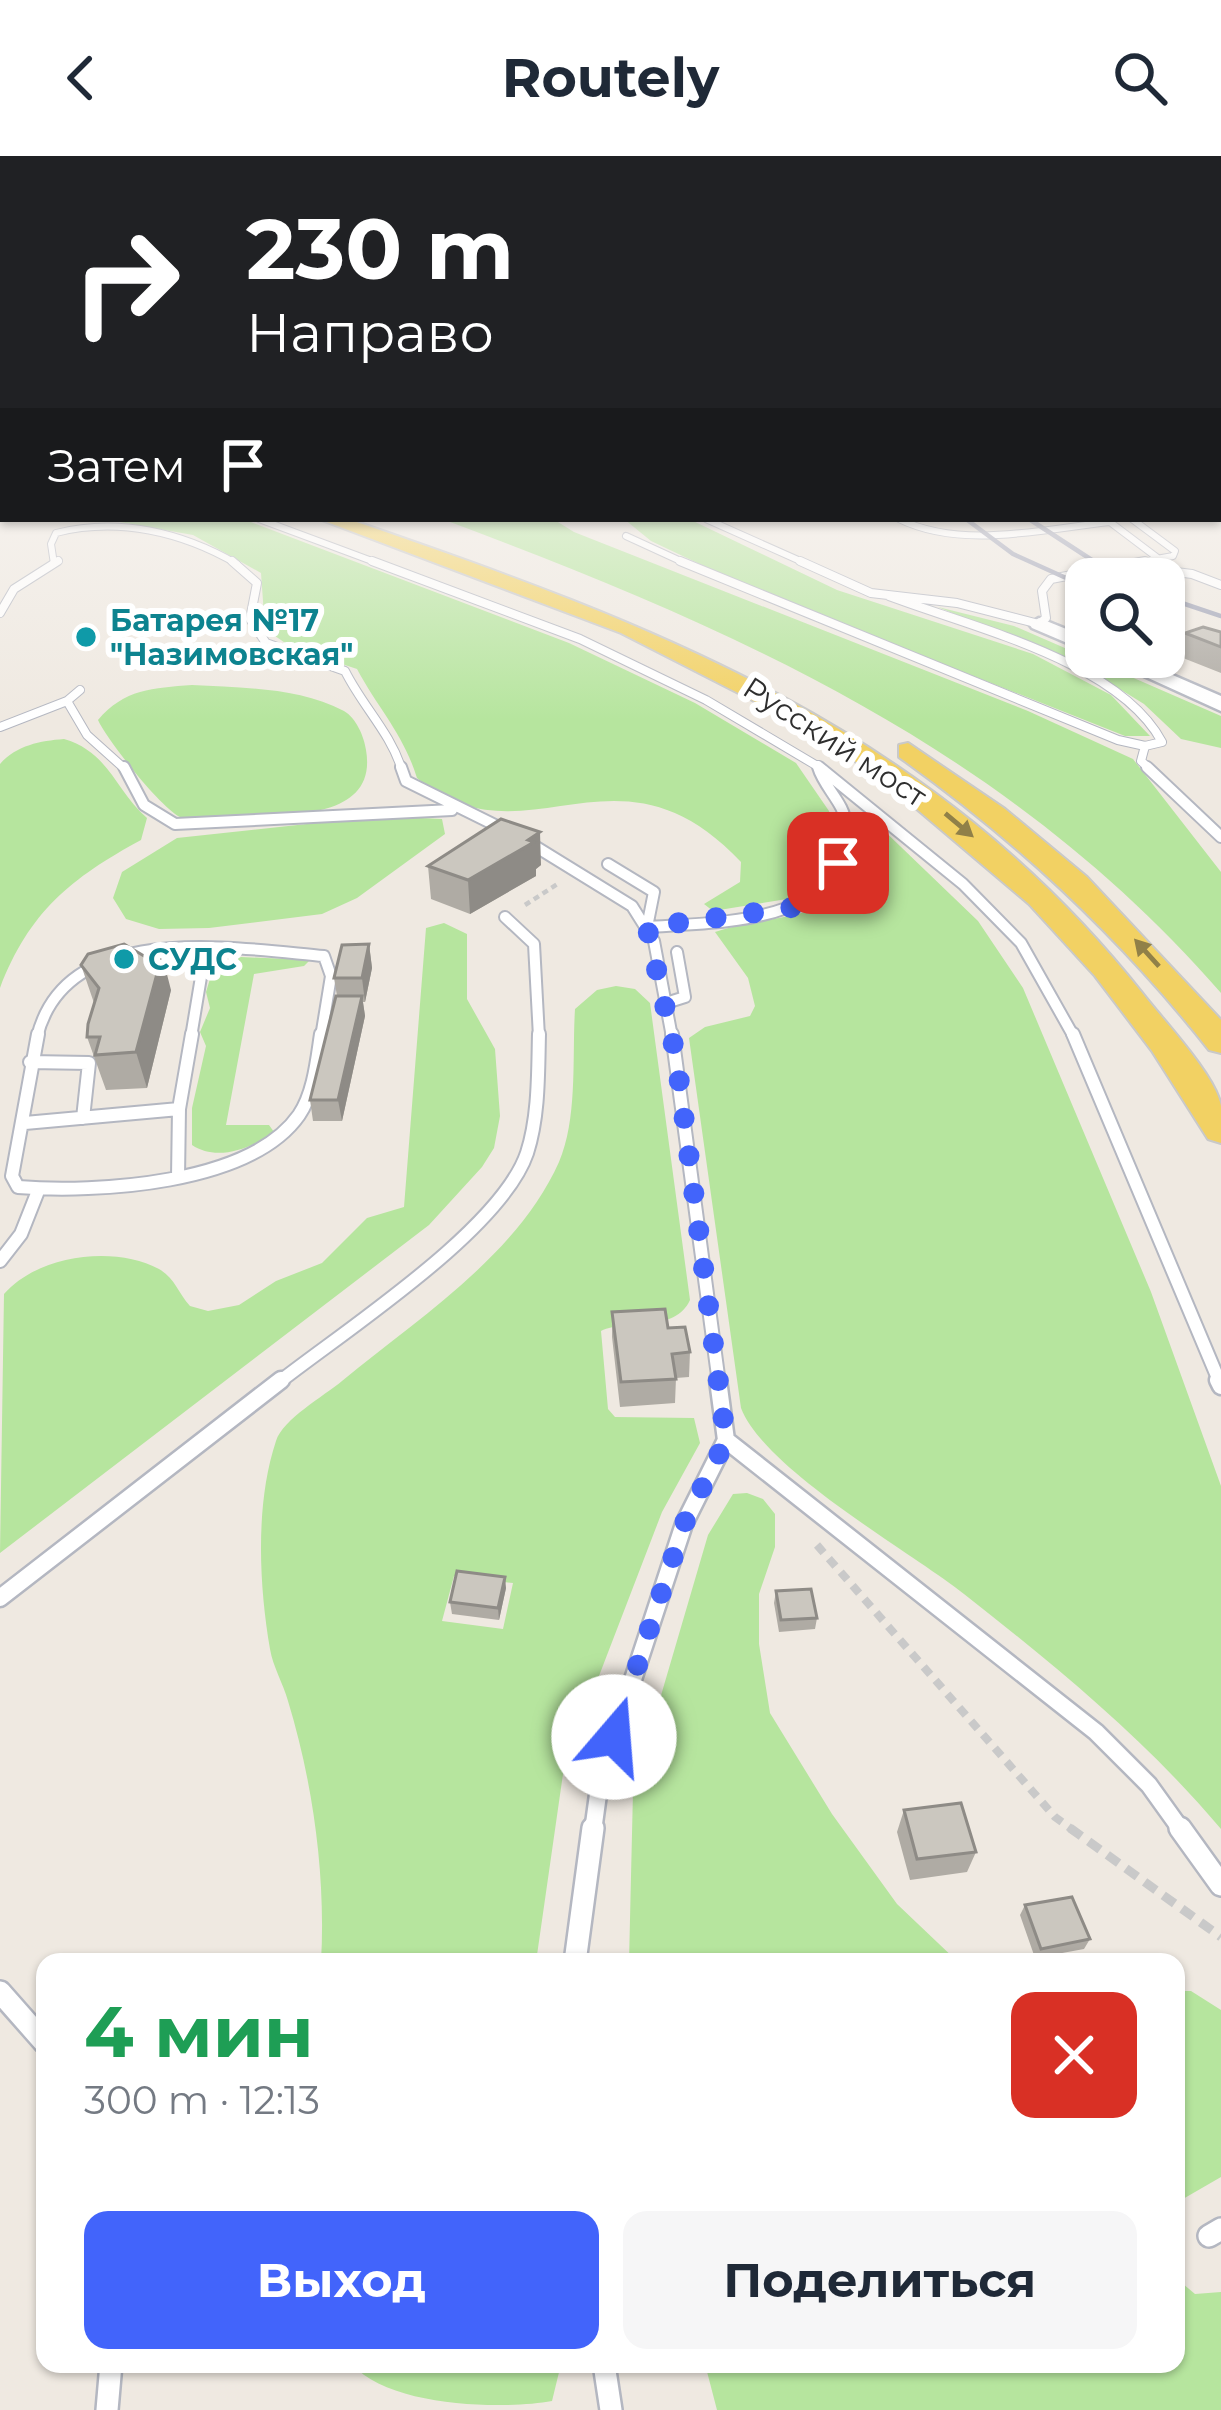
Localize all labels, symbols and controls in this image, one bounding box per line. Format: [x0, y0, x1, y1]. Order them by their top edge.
icon: back [48, 45, 114, 111]
text: Routely [502, 45, 719, 111]
icon: search [1107, 45, 1173, 111]
text: 230 m [246, 198, 514, 300]
icon: right [48, 204, 204, 360]
text: Направо [246, 300, 494, 366]
icon: arrive [210, 432, 276, 498]
text: Затем [48, 438, 186, 493]
map controls [1065, 558, 1185, 678]
button: search [1065, 558, 1185, 678]
place label: Батарея №17 "Назимовская" [110, 602, 353, 673]
marker: Батарея №17 "Назимовская" [73, 624, 99, 650]
street label: Русский мост [736, 669, 934, 815]
one-way arrow [944, 811, 974, 837]
pin [787, 812, 889, 914]
icon: arrive [805, 830, 871, 896]
one-way arrow [1134, 938, 1161, 967]
place label: СУДС [148, 941, 237, 978]
marker: СУДС [111, 946, 137, 972]
position arrow [551, 1674, 677, 1800]
text: 4 мин [84, 1987, 314, 2075]
button: close [1011, 1992, 1137, 2118]
text: 300 m · 12:13 [84, 2076, 320, 2124]
button: Выход [84, 2211, 599, 2349]
button: Поделиться [623, 2211, 1137, 2349]

